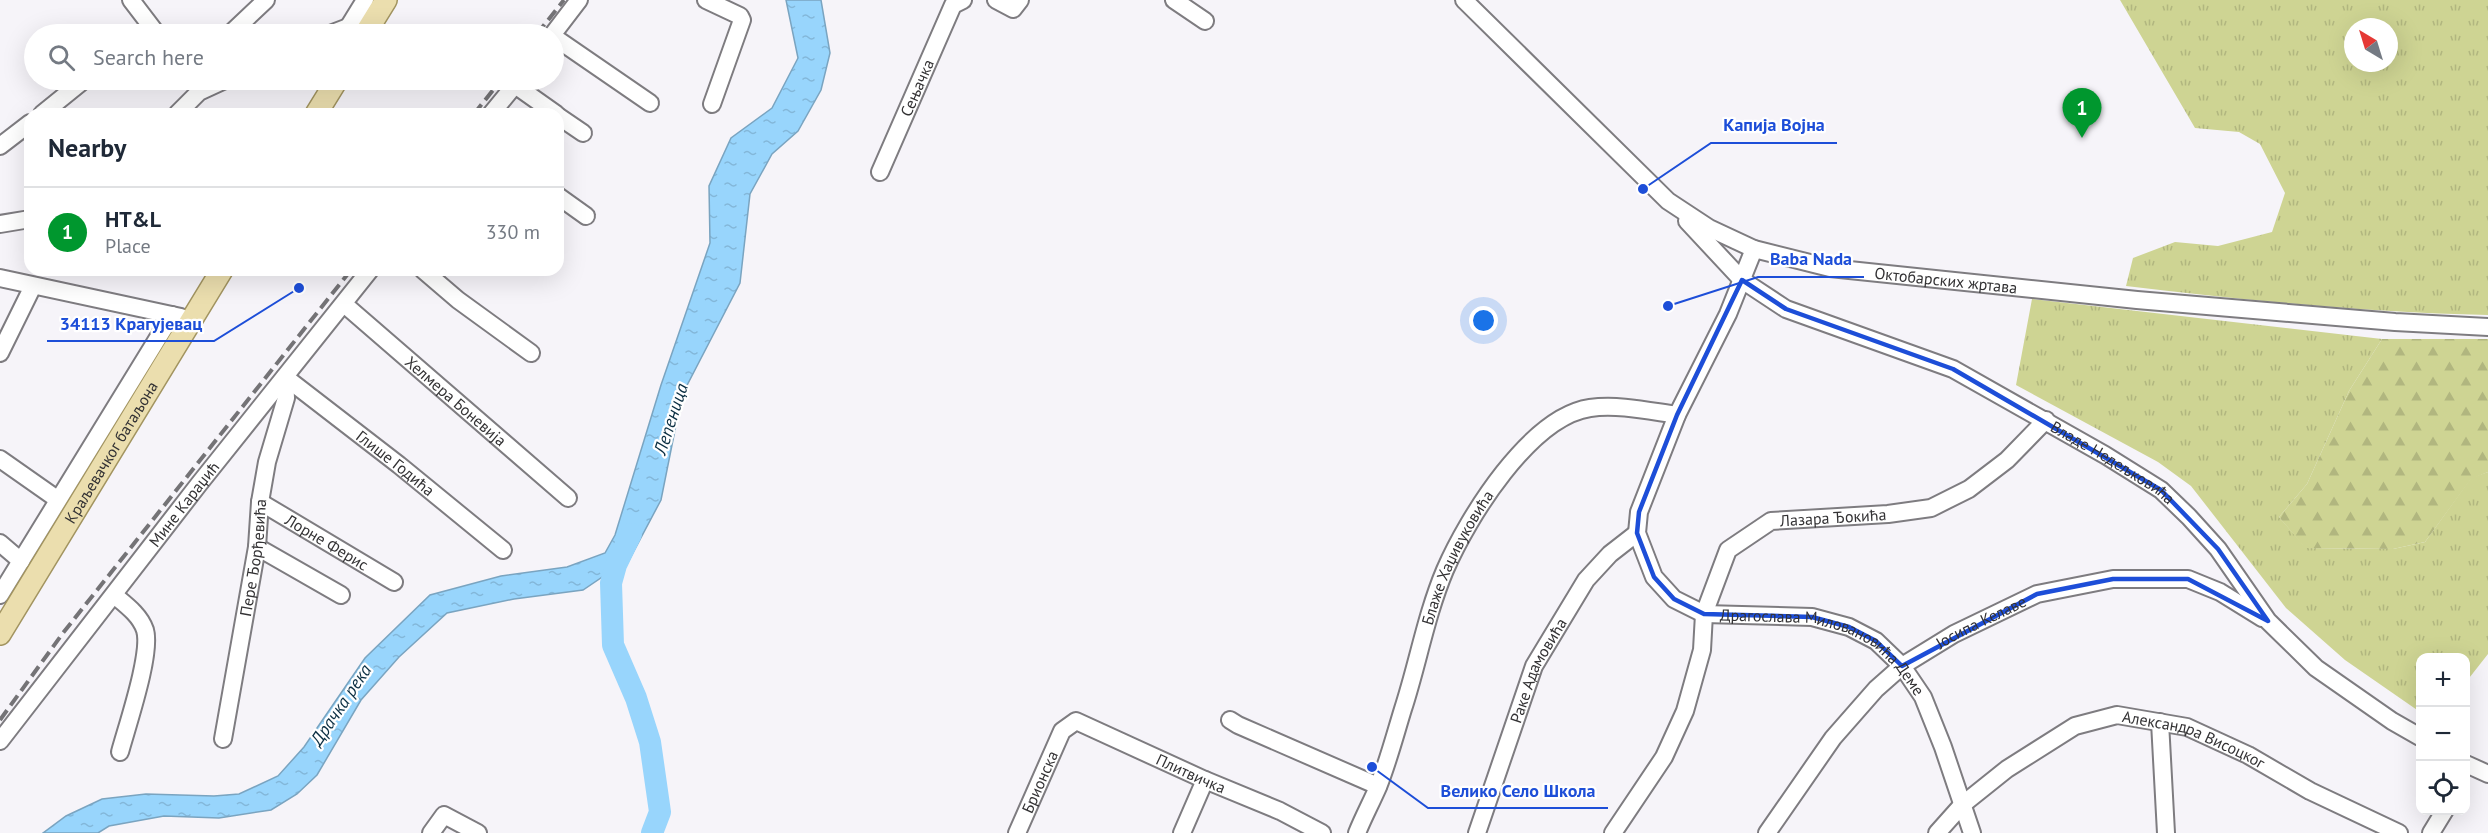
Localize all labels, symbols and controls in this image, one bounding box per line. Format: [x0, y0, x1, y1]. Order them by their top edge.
north arrow [2344, 18, 2398, 72]
search box [24, 24, 564, 90]
icon: search [45, 41, 78, 74]
text: Search here [93, 43, 204, 71]
street label: Сењачка [896, 56, 938, 119]
pin: 1 [2062, 88, 2102, 138]
callout: Капија Војна [1711, 107, 1837, 143]
text: Капија Војна [1723, 113, 1825, 136]
text: Nearby [48, 131, 126, 164]
text: HT&L [105, 205, 161, 233]
text: 1 [62, 219, 73, 245]
text: 330 m [486, 219, 540, 245]
text: Place [105, 233, 151, 259]
callout: Baba Nada [1758, 241, 1864, 277]
text: Baba Nada [1770, 247, 1852, 270]
street label: Октобарских жртава [1874, 263, 2018, 297]
callout: 34113 Крагујевац [47, 305, 214, 341]
your location [1469, 306, 1498, 335]
text: 34113 Крагујевац [60, 312, 202, 335]
street label: Хелмера Боневија [401, 352, 511, 450]
street label: Краљевачког батаљона [60, 377, 162, 527]
water label: Лепеница [648, 380, 693, 458]
street label: Владе Недељковића [2047, 416, 2179, 508]
street label: Глише Годића [352, 426, 439, 500]
street label: Мине Караџић [144, 457, 223, 551]
street label: Блаже Хаџивуковића [1417, 486, 1497, 627]
street label: Пере Ђорђевића [235, 498, 270, 618]
street label: Лазара Ђокића [1778, 504, 1887, 531]
street label: Лорне Ферис [281, 509, 372, 575]
street label: Јосипа Келаве [1931, 591, 2029, 653]
street label: Драгослава Миловановића Деме [1720, 604, 1929, 699]
street label: Раке Адамовића [1505, 614, 1571, 725]
map controls [2416, 653, 2470, 815]
button: + [2416, 653, 2470, 707]
water label: Драчка река [304, 659, 376, 752]
street label: Александра Висоцког [2121, 706, 2269, 773]
button: − [2416, 707, 2470, 761]
street label: Брионска [1017, 747, 1062, 816]
street label: Плитвичка [1153, 749, 1229, 797]
button: locate [2416, 761, 2470, 815]
callout: Велико Село Школа [1428, 772, 1608, 808]
text: Велико Село Школа [1441, 779, 1596, 802]

